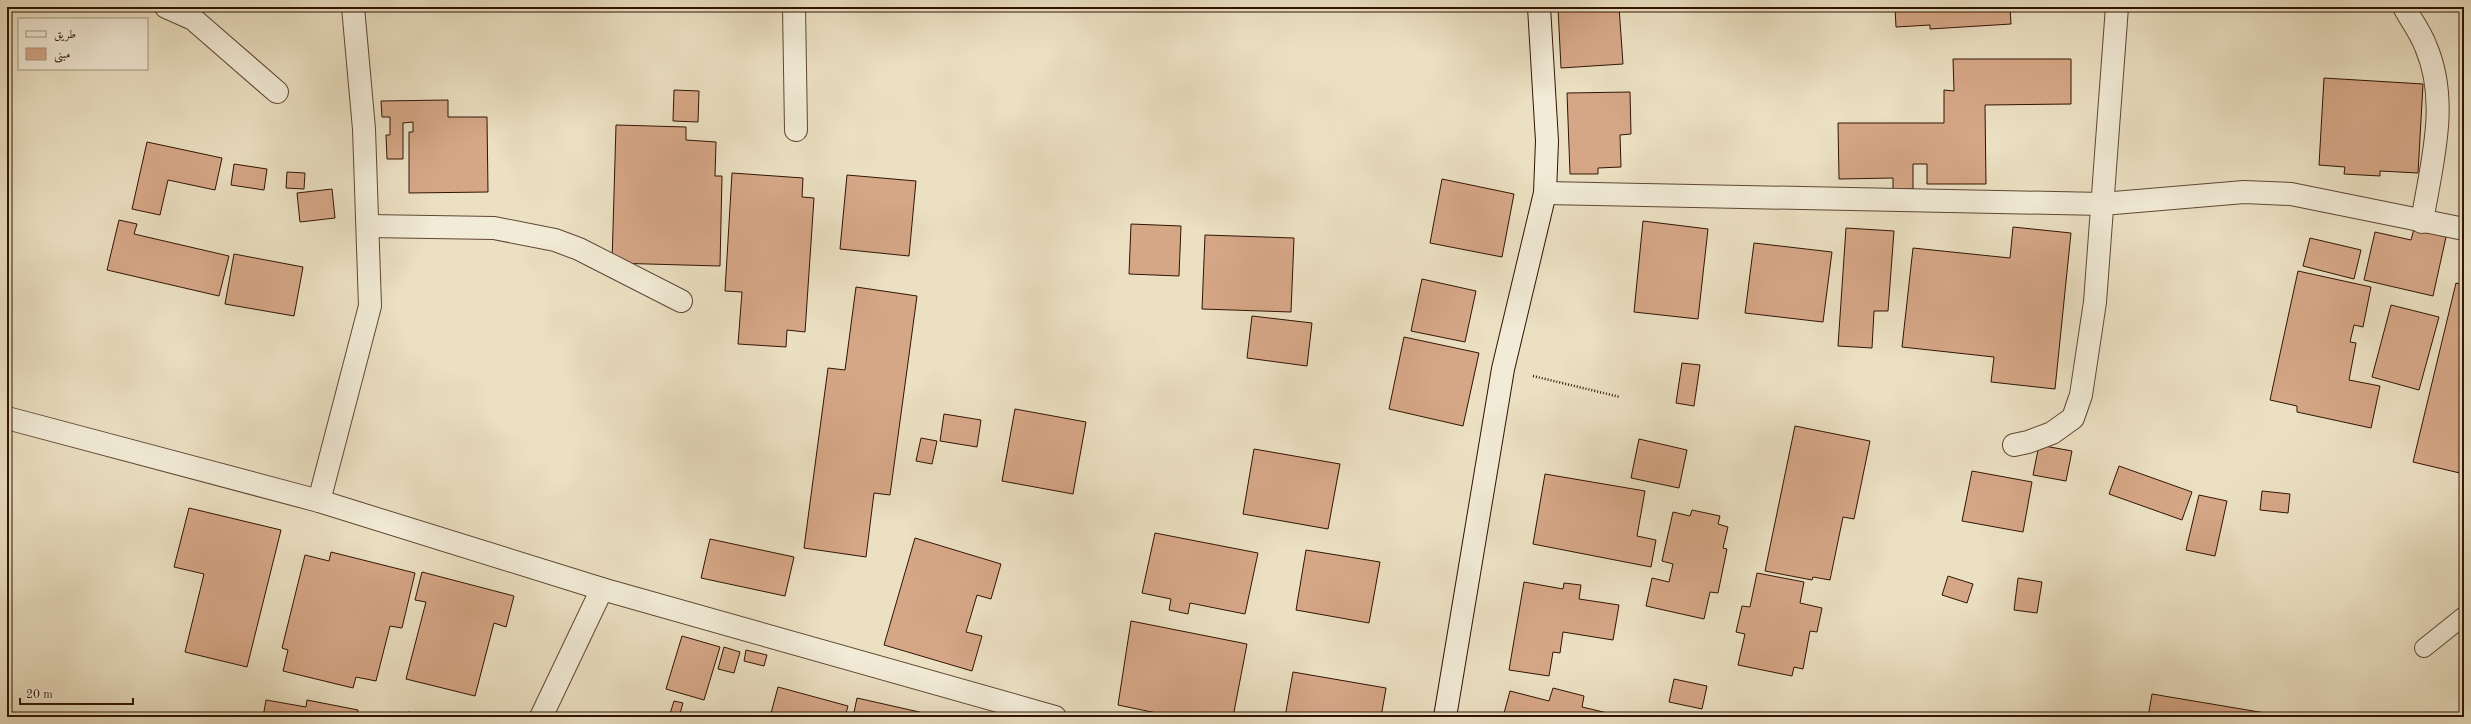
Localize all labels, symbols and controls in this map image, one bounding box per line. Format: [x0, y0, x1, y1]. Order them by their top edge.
legend [18, 18, 148, 70]
text: طريق [54, 29, 76, 42]
text: مبنى [54, 49, 70, 63]
scale bar [20, 680, 133, 706]
text: 20 m [26, 689, 53, 701]

